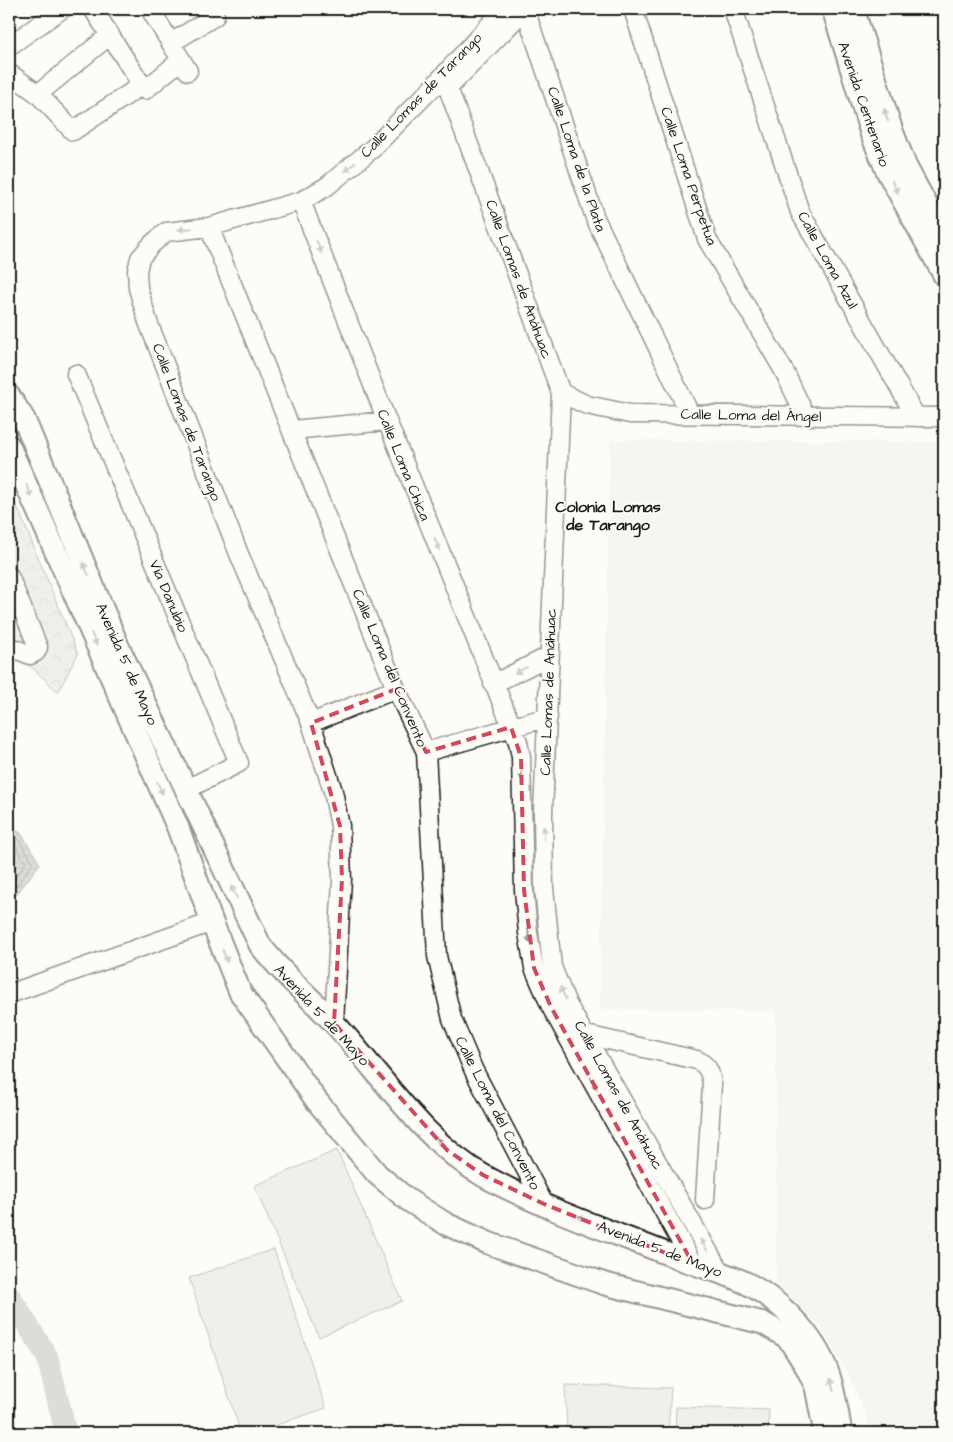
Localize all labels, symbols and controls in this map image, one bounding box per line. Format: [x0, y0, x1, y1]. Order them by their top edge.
street label: Calle Lomas de Tarango [356, 28, 488, 163]
street label: Avenida Centenario [832, 39, 895, 170]
street label: Calle Loma de la Plata [542, 84, 611, 235]
street label: Calle Loma Perpetua [655, 104, 722, 248]
one-way arrow [882, 107, 890, 122]
one-way arrow [344, 161, 356, 172]
one-way arrow [891, 179, 899, 194]
street label: Calle Lomas de Anáhuac [480, 197, 557, 362]
street label: Calle Loma Azul [792, 208, 863, 313]
one-way arrow [176, 225, 192, 233]
one-way arrow [316, 239, 323, 254]
street label: Calle Lomas de Tarango [146, 340, 226, 505]
street label: Calle Loma del Ángel [680, 404, 822, 428]
street label: Calle Loma Chica [372, 406, 436, 524]
one-way arrow [25, 484, 33, 498]
district label: Colonia Lomas de Tarango [555, 496, 661, 538]
one-way arrow [433, 537, 441, 551]
street label: Vía Danubio [144, 557, 193, 636]
one-way arrow [82, 561, 90, 576]
street label: Calle Loma del Convento [347, 586, 433, 751]
street label: Avenida 5 de Mayo [89, 600, 163, 730]
street label: Calle Lomas de Anáhuac [535, 607, 562, 776]
one-way arrow [91, 632, 99, 646]
one-way arrow [514, 666, 528, 674]
one-way arrow [518, 766, 526, 782]
one-way arrow [157, 781, 165, 795]
one-way arrow [539, 825, 547, 841]
one-way arrow [230, 885, 238, 899]
one-way arrow [525, 928, 533, 944]
one-way arrow [222, 949, 230, 963]
street label: Avenida 5 de Mayo [268, 960, 375, 1072]
one-way arrow [558, 986, 566, 1000]
street label: Calle Lomas de Anáhuac [569, 1017, 669, 1174]
street label: Calle Loma del Convento [450, 1033, 546, 1194]
one-way arrow [590, 1076, 598, 1091]
one-way arrow [435, 1137, 447, 1149]
one-way arrow [576, 1215, 590, 1223]
street label: Avenida 5 de Mayo [594, 1216, 726, 1284]
one-way arrow [700, 1239, 709, 1252]
one-way arrow [828, 1378, 836, 1393]

